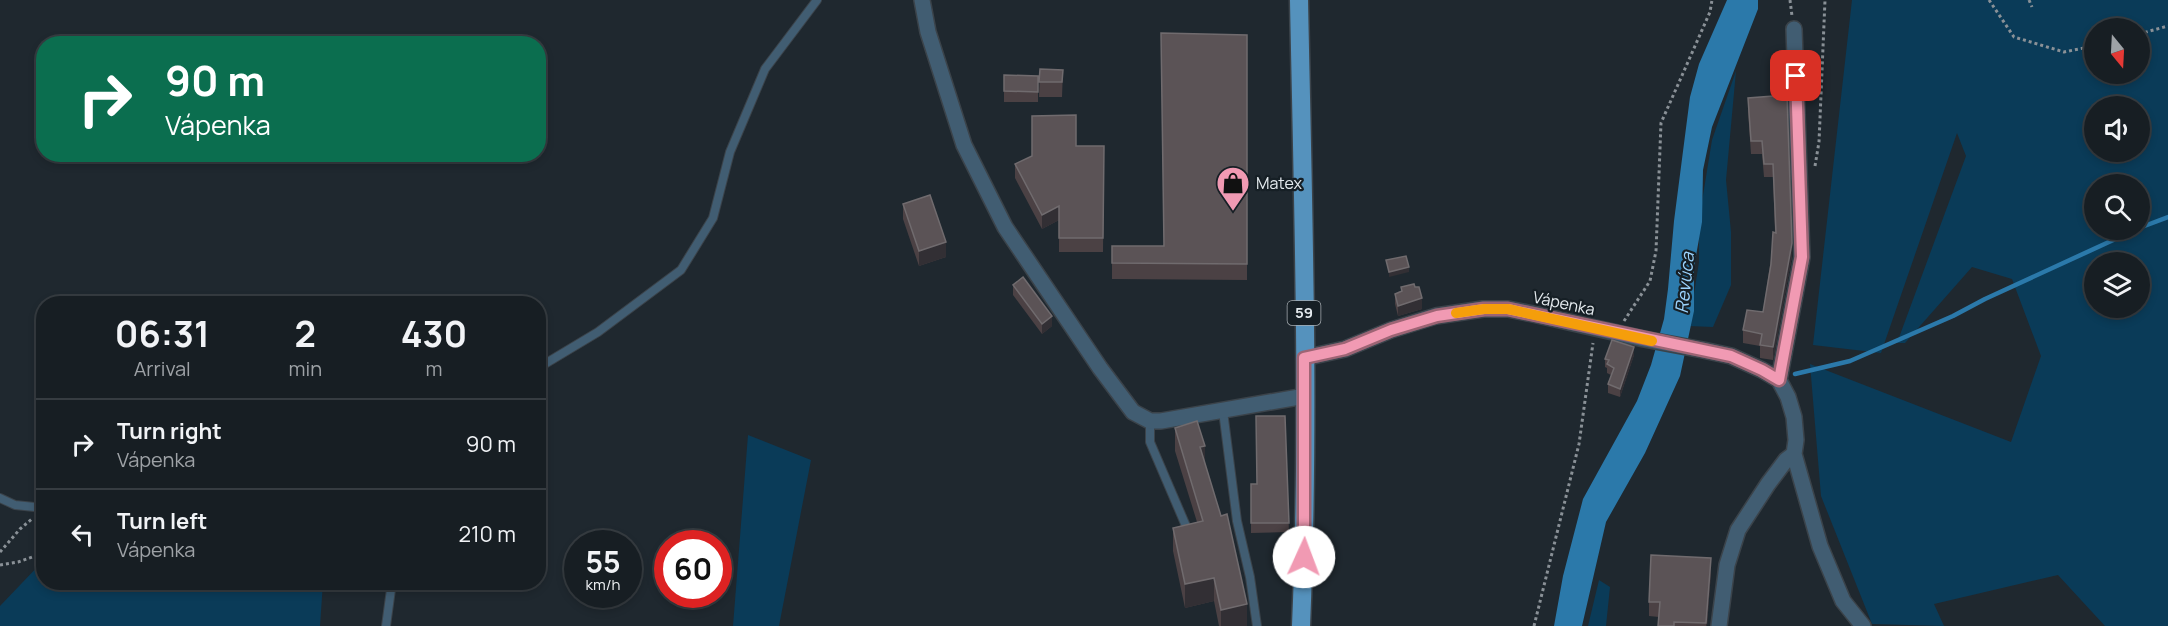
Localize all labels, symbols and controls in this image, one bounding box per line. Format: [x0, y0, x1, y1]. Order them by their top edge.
north arrow [2084, 18, 2150, 84]
map controls [2084, 18, 2150, 318]
pin [1770, 50, 1821, 101]
text: 90 m [165, 51, 265, 109]
icon: arrive [1779, 59, 1812, 92]
icon: right [66, 60, 144, 138]
button: sound [2084, 96, 2150, 162]
text: Vápenka [165, 106, 271, 143]
shop icon: Matex [1215, 165, 1251, 212]
place label: Matex [1256, 172, 1302, 194]
button: search [2084, 174, 2150, 240]
water label: Revúca [1669, 250, 1699, 315]
button: layers [2084, 252, 2150, 318]
street label: Vápenka [1531, 286, 1597, 320]
road number: 59 [1288, 301, 1320, 325]
text: 06:31 [115, 309, 210, 358]
text: 2 [295, 309, 316, 358]
text: 430 [401, 309, 467, 358]
text: Arrival [134, 355, 191, 382]
text: min [289, 355, 322, 382]
text: m [426, 355, 442, 382]
text: Turn right [117, 416, 222, 446]
icon: right [66, 428, 99, 461]
text: 90 m [466, 429, 516, 459]
text: Vápenka [117, 446, 195, 473]
text: Turn left [117, 506, 207, 536]
icon: left [66, 518, 99, 551]
text: 210 m [458, 519, 516, 549]
position arrow [1272, 525, 1336, 589]
speed limit sign: 60 [654, 530, 732, 608]
text: Vápenka [117, 536, 195, 563]
text: 55 [585, 541, 621, 582]
text: km/h [586, 574, 620, 595]

